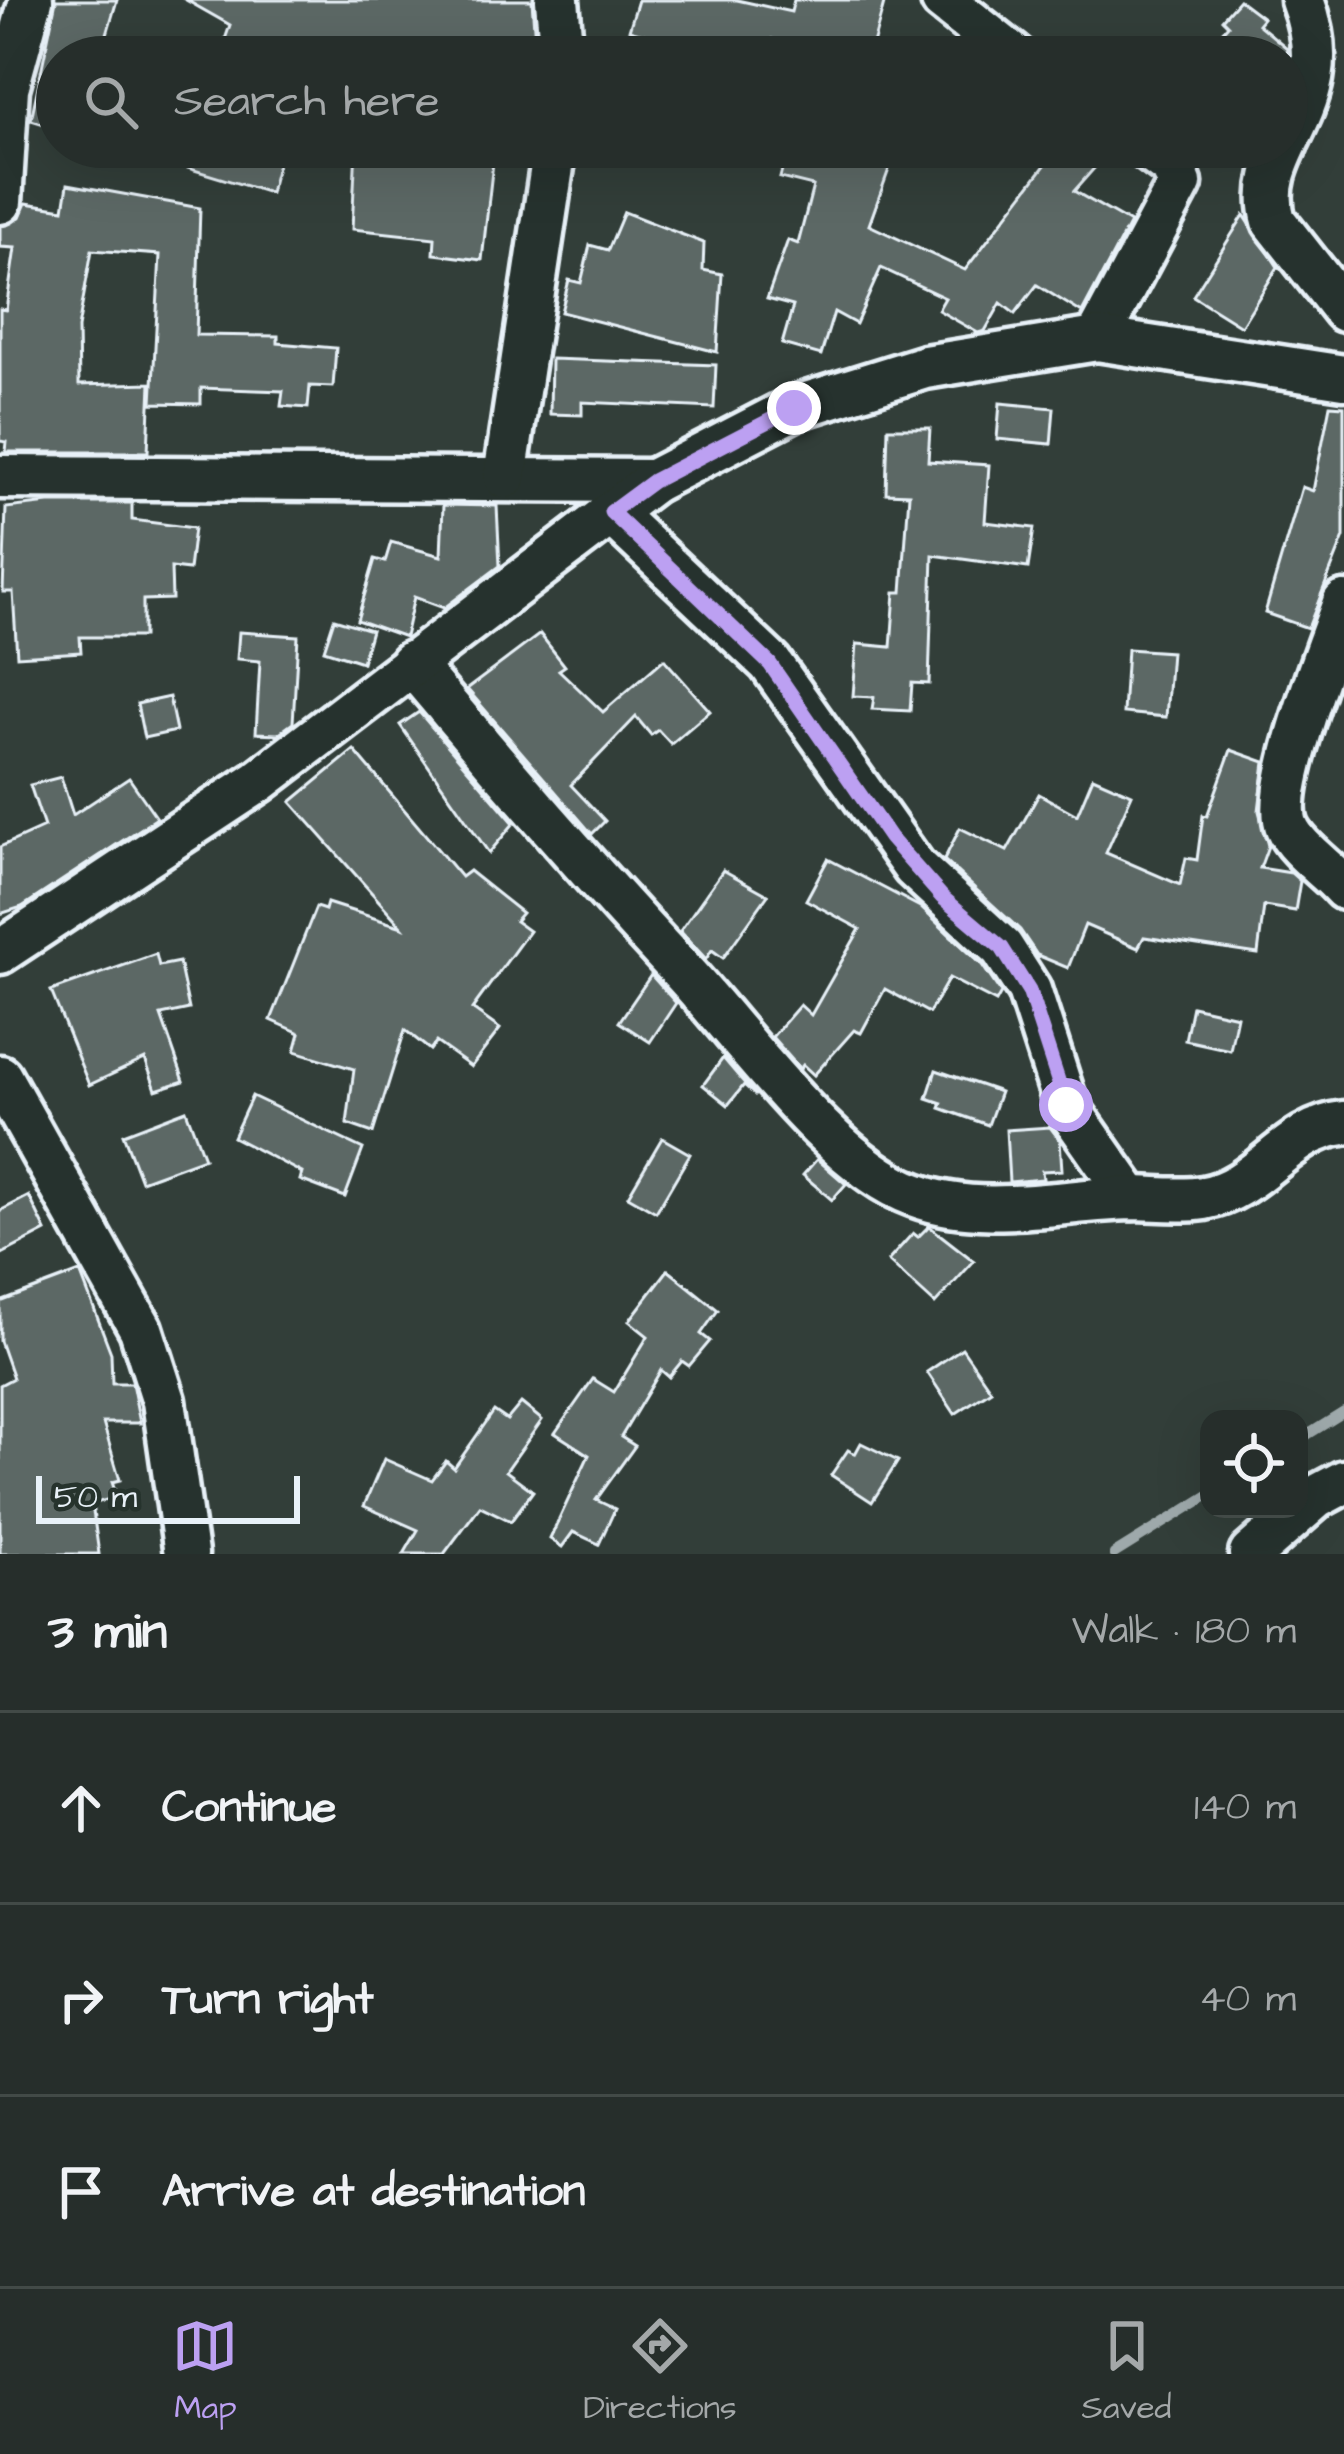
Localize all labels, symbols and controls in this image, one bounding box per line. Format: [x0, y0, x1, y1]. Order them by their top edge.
search box [36, 36, 1308, 168]
icon: search [78, 69, 144, 135]
text: Search here [174, 71, 440, 133]
route end [767, 381, 821, 435]
route start [1039, 1078, 1093, 1132]
map controls [1200, 1410, 1308, 1518]
button: locate [1200, 1410, 1308, 1518]
scale bar [36, 1470, 300, 1523]
text: 50 m [54, 1474, 137, 1520]
text: 3 min [48, 1597, 167, 1668]
text: Walk · 180 m [1072, 1605, 1296, 1659]
icon: ahead [48, 1775, 114, 1841]
text: Continue [162, 1777, 336, 1839]
text: 140 m [1194, 1781, 1296, 1835]
icon: right [48, 1967, 114, 2033]
text: Turn right [162, 1969, 374, 2031]
text: 40 m [1199, 1973, 1296, 2027]
icon: arrive [48, 2159, 114, 2225]
text: Arrive at destination [162, 2161, 585, 2223]
tab: Map [172, 2313, 238, 2431]
tab: Directions [583, 2313, 737, 2431]
tab: Saved [1082, 2313, 1172, 2431]

